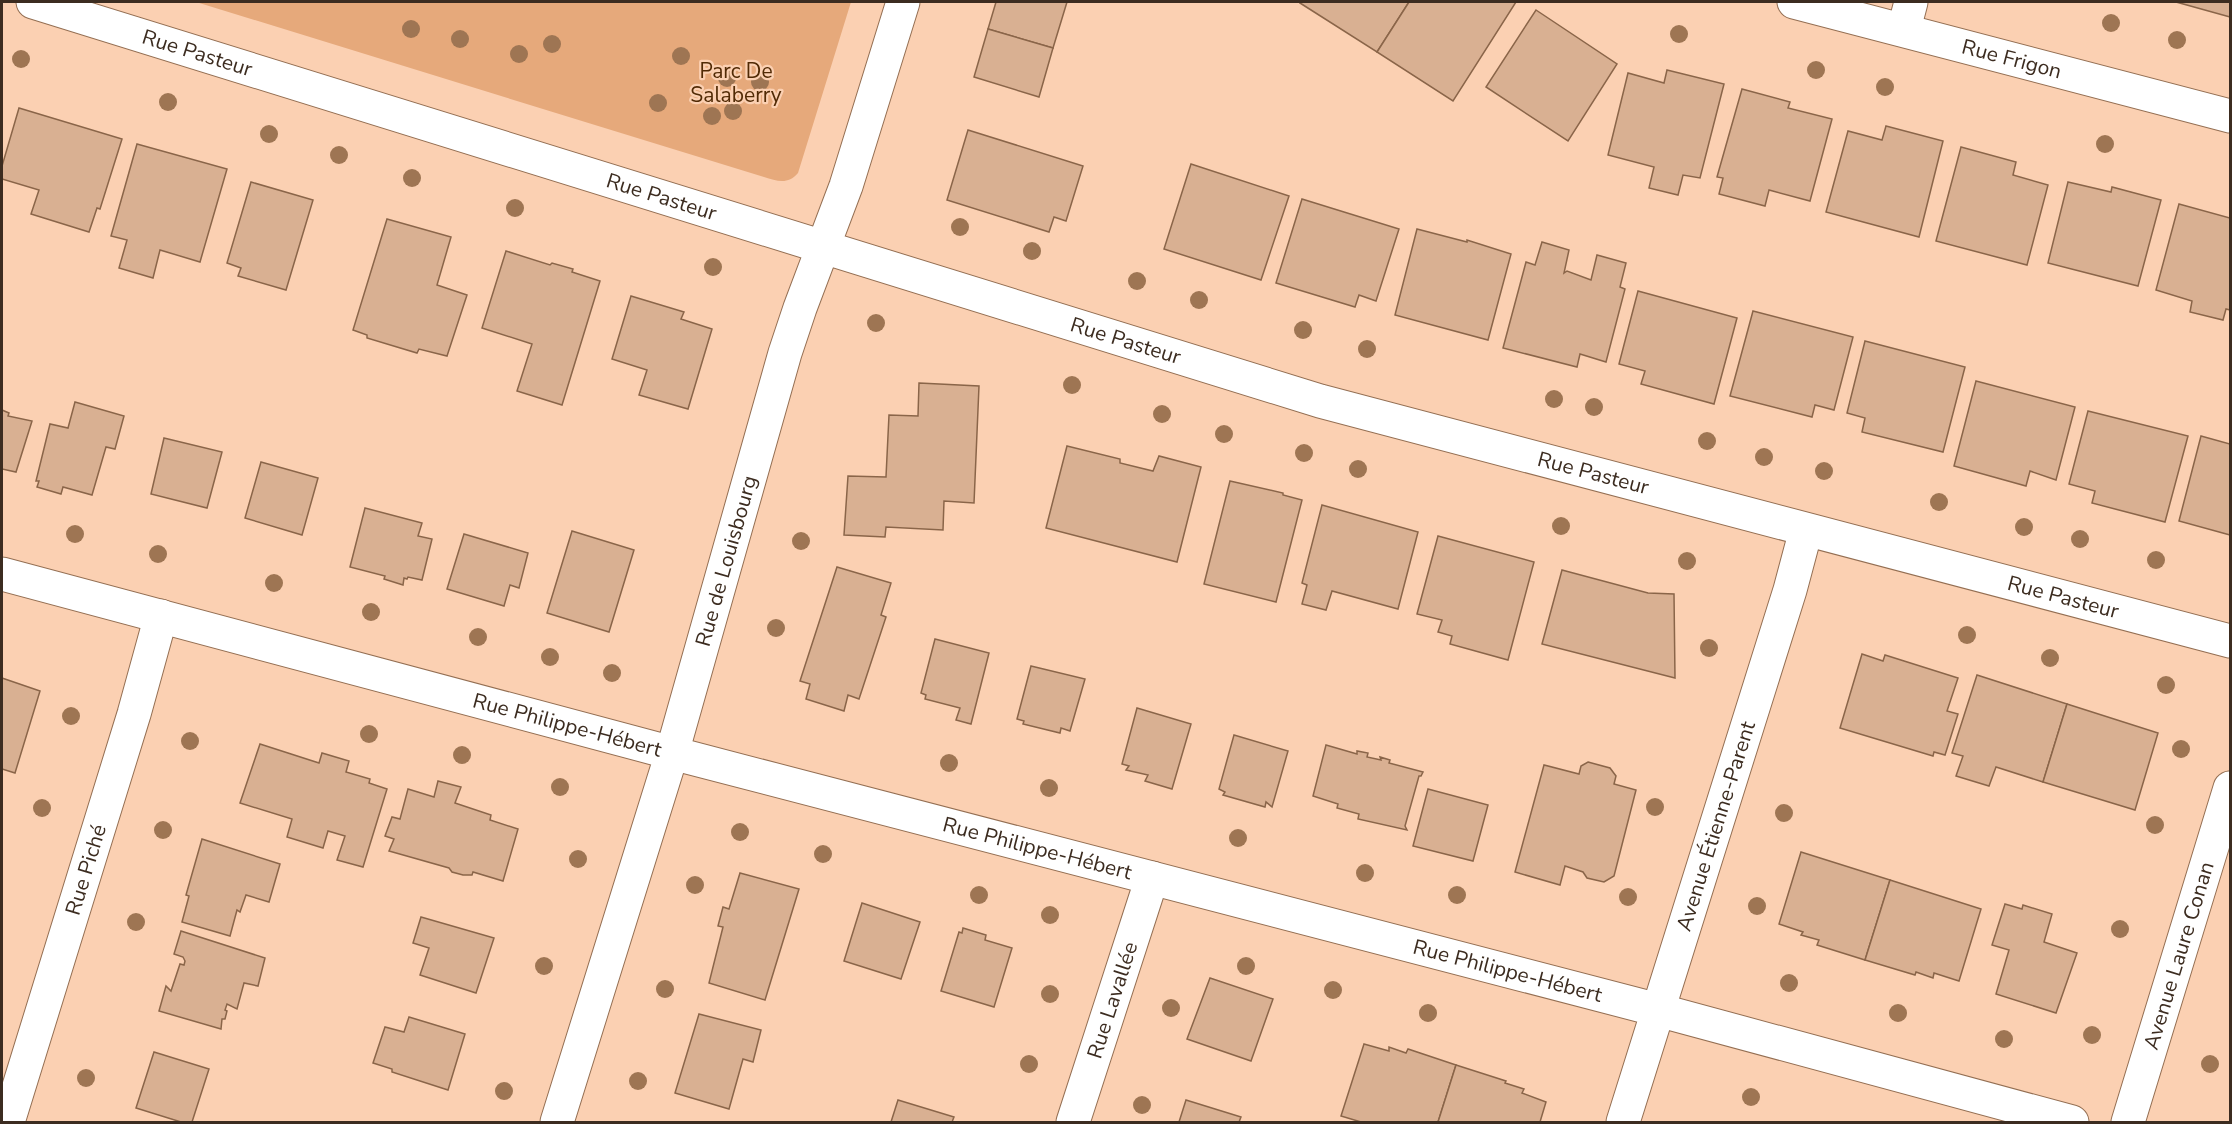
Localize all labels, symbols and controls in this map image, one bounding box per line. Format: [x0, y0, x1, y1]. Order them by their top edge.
street label: Rue Pasteur [139, 23, 256, 83]
street label: Rue Frigon [1959, 32, 2065, 85]
park label: Parc De Salaberry [690, 57, 782, 109]
street label: Rue Pasteur [603, 167, 721, 227]
street label: Rue Pasteur [1067, 310, 1185, 371]
street label: Rue Pasteur [1534, 445, 1652, 501]
street label: Rue de Louisbourg [689, 472, 764, 650]
street label: Rue Pasteur [2004, 569, 2122, 625]
street label: Rue Philippe-Hébert [470, 686, 665, 764]
street label: Avenue Étienne-Parent [1670, 717, 1762, 935]
street label: Rue Philippe-Hébert [940, 810, 1136, 886]
street label: Rue Piché [59, 821, 113, 919]
street label: Avenue Laure Conan [2137, 858, 2221, 1053]
street label: Rue Philippe-Hébert [1410, 933, 1606, 1009]
street label: Rue Lavallée [1080, 938, 1144, 1062]

